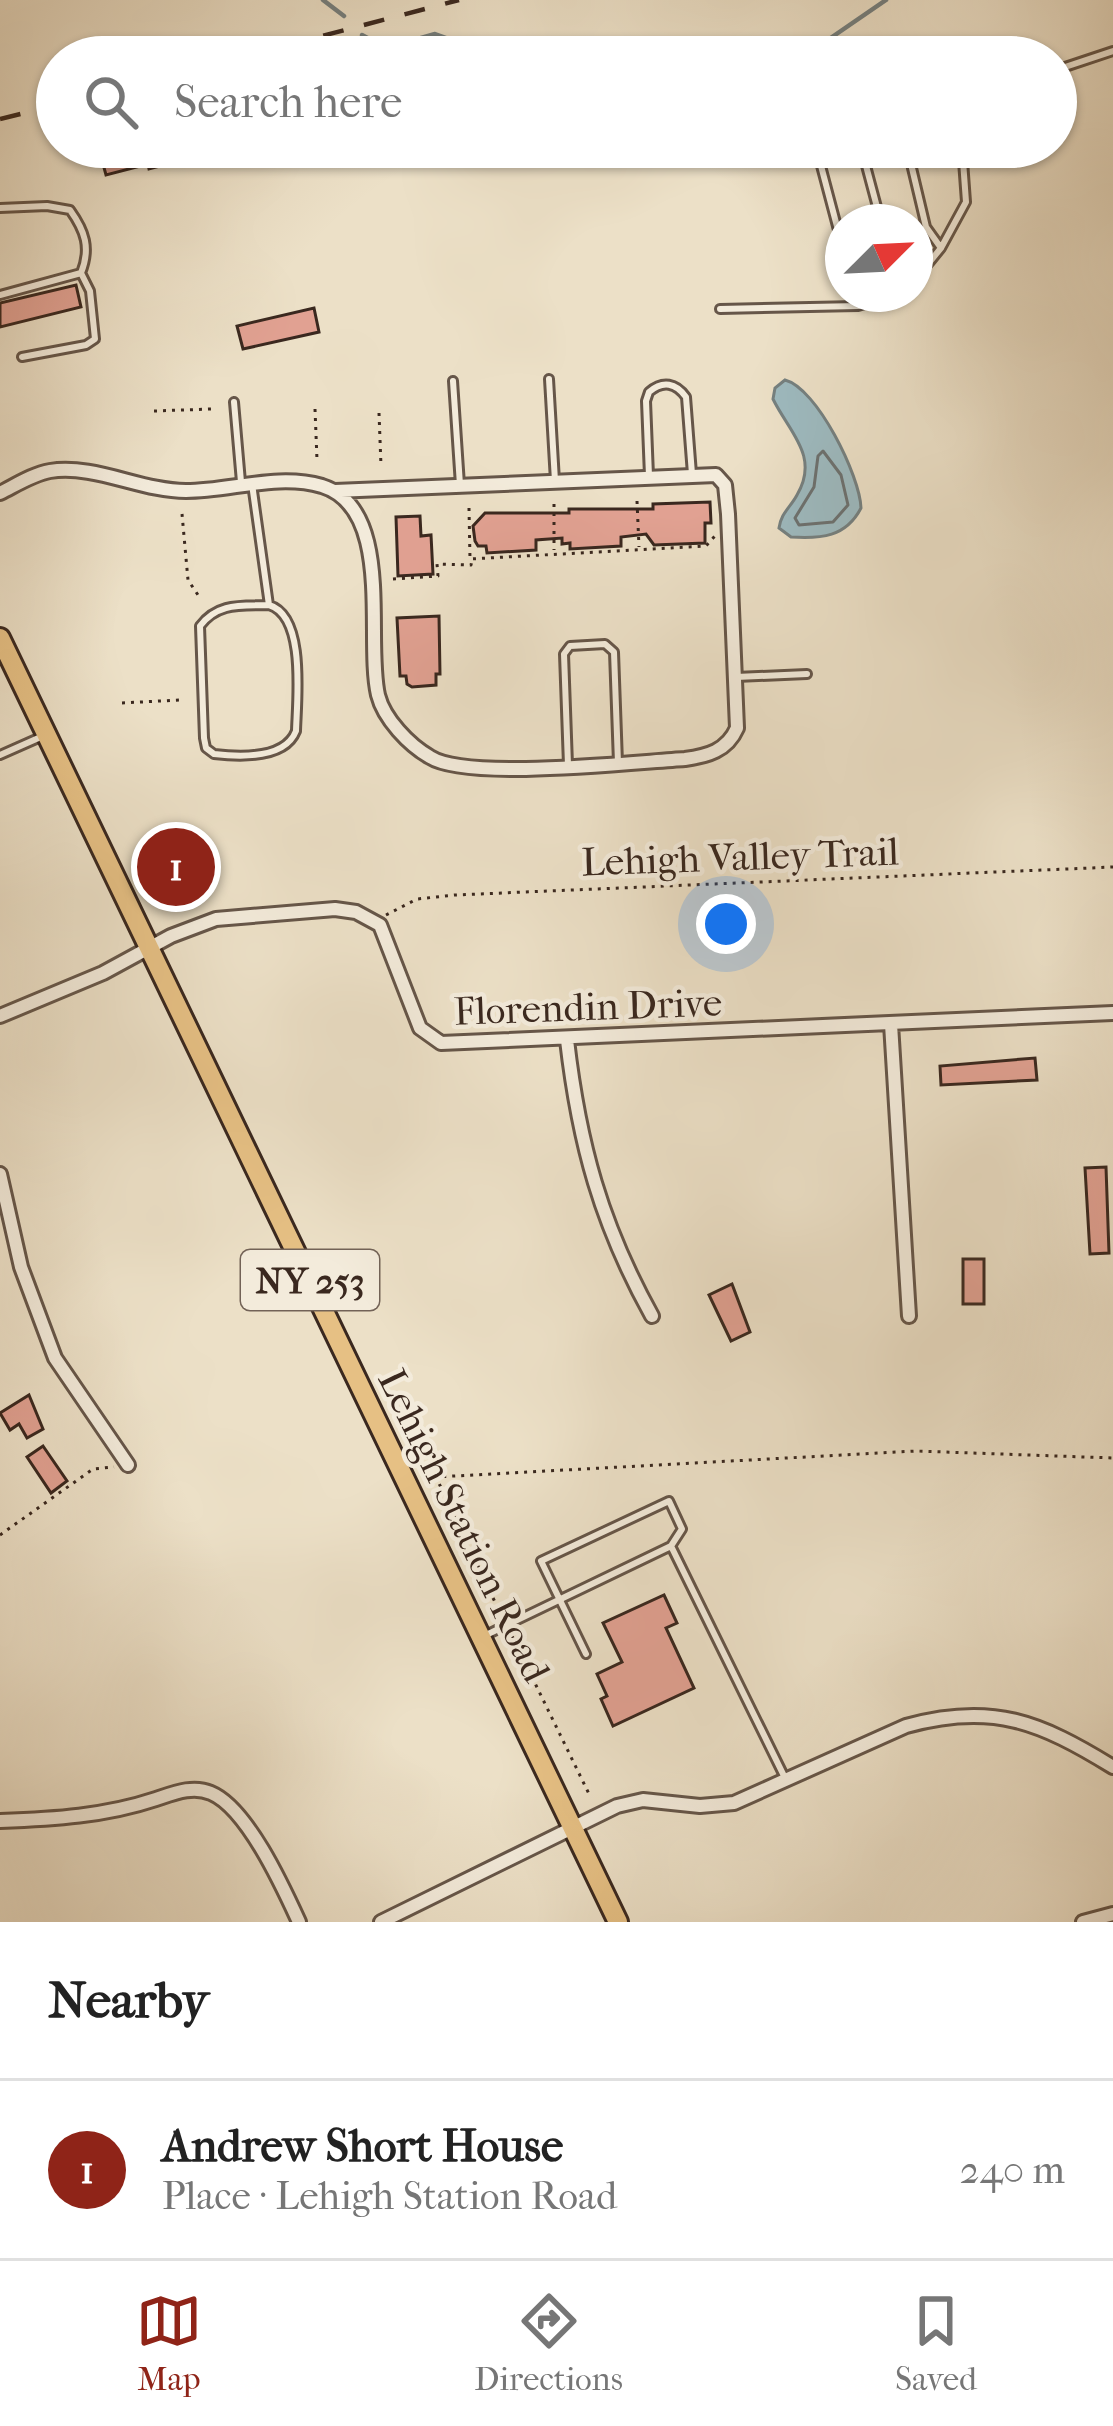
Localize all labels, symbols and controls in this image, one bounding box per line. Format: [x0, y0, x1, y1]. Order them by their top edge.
search box [36, 36, 1077, 168]
icon: search [78, 69, 144, 135]
text: Search here [174, 76, 402, 129]
north arrow [825, 204, 933, 312]
pin: 1 [137, 822, 215, 912]
street label: Lehigh Valley Trail [580, 828, 900, 886]
your location [696, 894, 756, 954]
street label: Florendin Drive [453, 979, 723, 1035]
road number: NY 253 [241, 1250, 379, 1310]
street label: Lehigh Station Road [369, 1362, 560, 1690]
text: Nearby [48, 1970, 209, 2030]
text: Andrew Short House [162, 2120, 563, 2173]
text: 1 [80, 2147, 94, 2193]
text: 240 m [960, 2147, 1065, 2193]
text: Place · Lehigh Station Road [162, 2173, 617, 2219]
tab: Map [136, 2288, 202, 2399]
tab: Directions [474, 2288, 623, 2399]
tab: Saved [895, 2288, 977, 2399]

